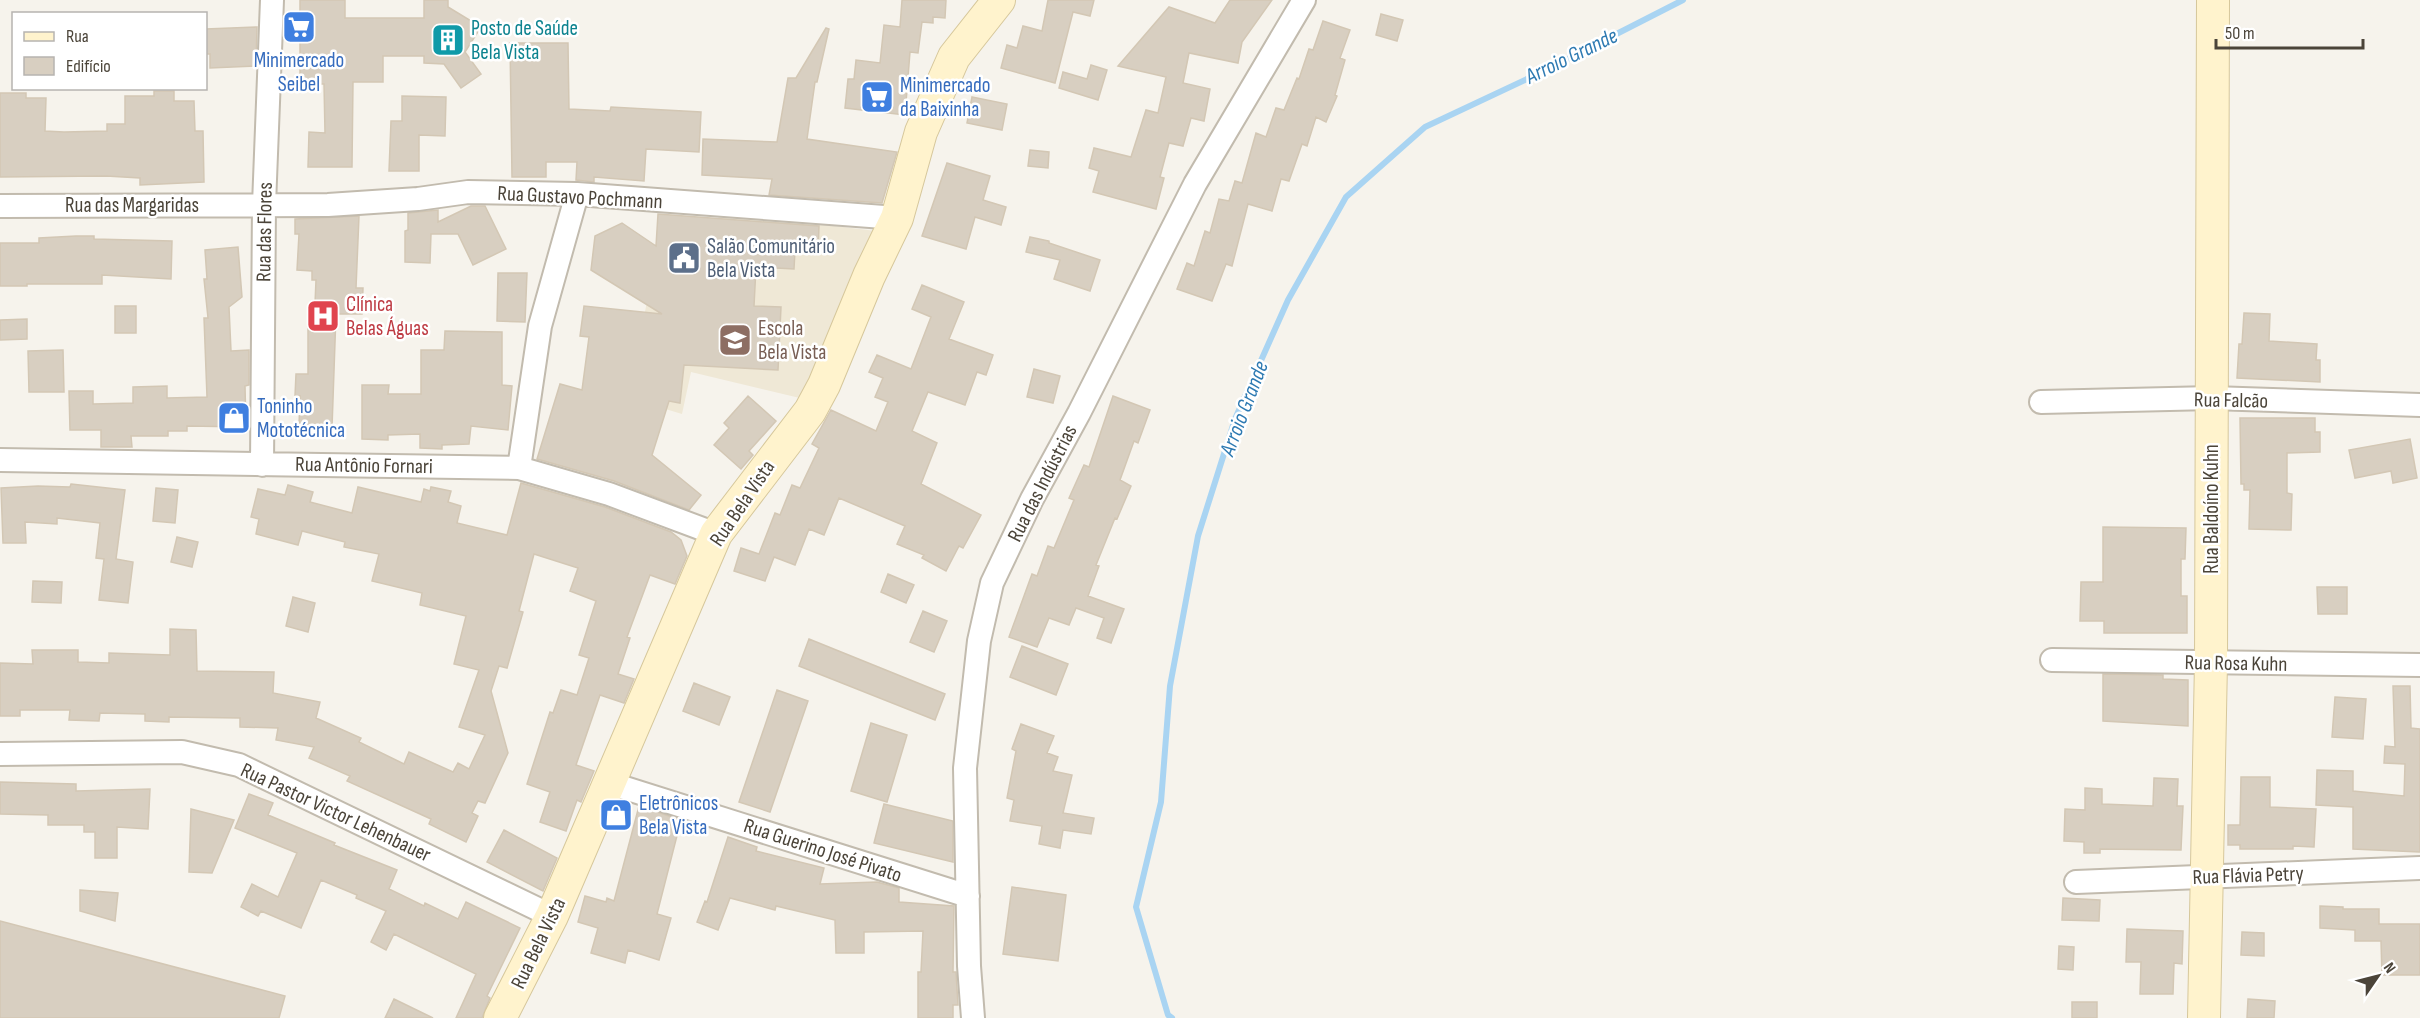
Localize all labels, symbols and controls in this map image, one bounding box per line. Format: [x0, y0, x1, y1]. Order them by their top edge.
supermarket icon: Minimercado Seibel [281, 9, 317, 45]
legend [12, 12, 207, 90]
scale bar [2216, 12, 2363, 50]
place label: Posto de Saúde Bela Vista [471, 16, 578, 65]
building icon: Posto de Saúde Bela Vista [430, 22, 466, 58]
water label: Arroio Grande [1520, 22, 1623, 91]
text: 50 m [2225, 23, 2255, 44]
text: Rua [66, 26, 89, 47]
place label: Minimercado Seibel [254, 48, 344, 97]
text: Edifício [66, 56, 111, 77]
place label: Minimercado da Baixinha [900, 73, 991, 122]
supermarket icon: Minimercado da Baixinha [859, 79, 895, 115]
street label: Rua Gustavo Pochmann [497, 181, 663, 214]
street label: Rua das Flores [251, 182, 278, 282]
street label: Rua das Margaridas [65, 193, 199, 218]
place label: Salão Comunitário Bela Vista [707, 234, 835, 283]
public building icon: Salão Comunitário Bela Vista [666, 240, 702, 276]
place label: Clínica Belas Águas [346, 292, 429, 341]
hospital icon: Clínica Belas Águas [305, 298, 341, 334]
place label: Escola Bela Vista [758, 316, 826, 365]
school or university icon: Escola Bela Vista [717, 322, 753, 358]
water label: Arroio Grande [1214, 357, 1275, 461]
street label: Rua Falcão [2194, 387, 2268, 414]
place label: Toninho Mototécnica [257, 394, 345, 443]
shop icon: Toninho Mototécnica [216, 400, 252, 436]
street label: Rua das Indústrias [1002, 421, 1083, 546]
street label: Rua Baldoíno Kuhn [2199, 444, 2224, 574]
street label: Rua Antônio Fornari [295, 452, 433, 479]
street label: Rua Bela Vista [705, 456, 780, 551]
street label: Rua Rosa Kuhn [2184, 650, 2288, 677]
street label: Rua Pastor Victor Lehenbauer [237, 757, 435, 867]
place label: Eletrônicos Bela Vista [639, 791, 718, 840]
shop icon: Eletrônicos Bela Vista [598, 797, 634, 833]
street label: Rua Guerino José Pivato [741, 813, 905, 888]
street label: Rua Flávia Petry [2192, 861, 2304, 890]
street label: Rua Bela Vista [506, 894, 571, 993]
north arrow [2348, 946, 2408, 1006]
text: N [2379, 959, 2399, 977]

